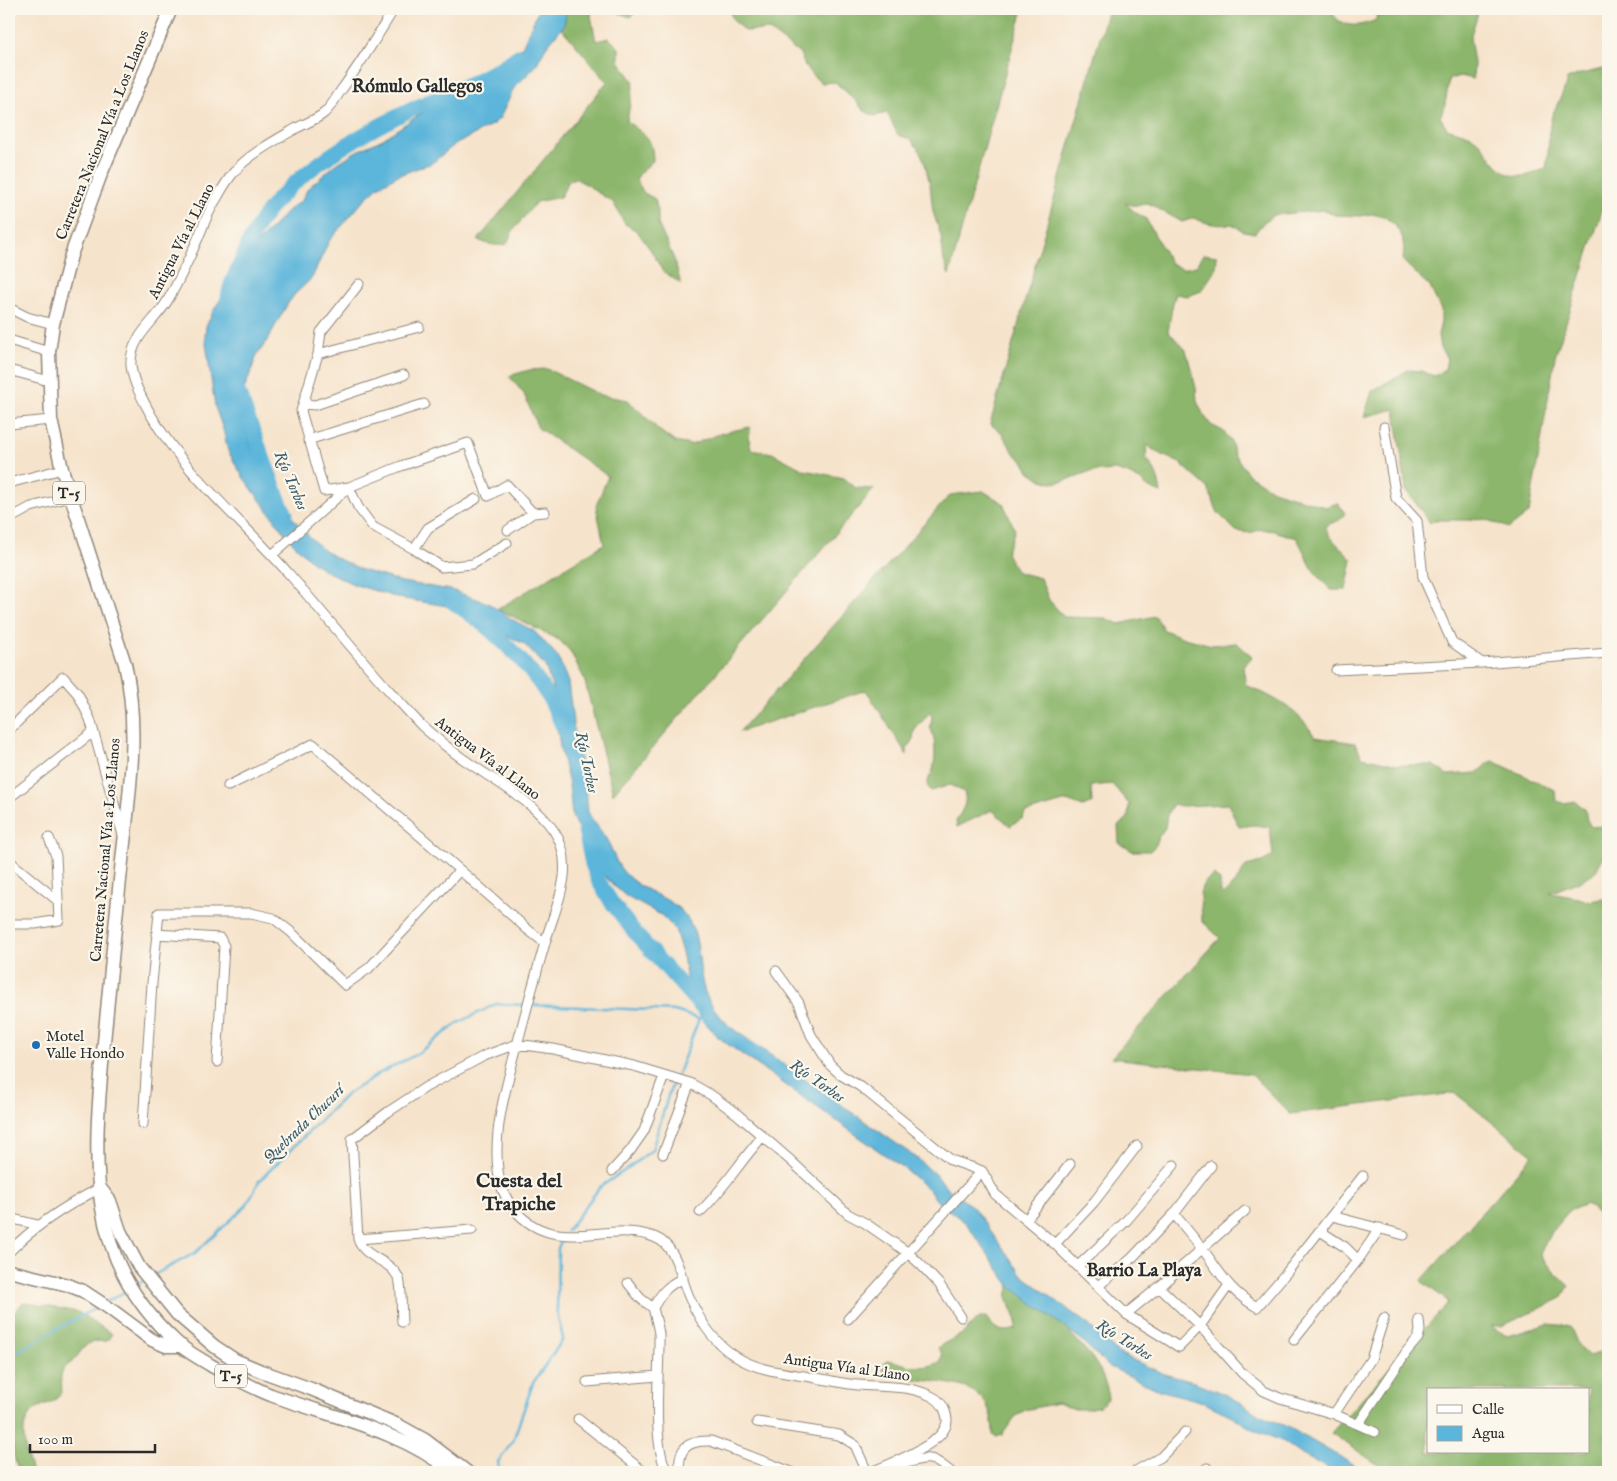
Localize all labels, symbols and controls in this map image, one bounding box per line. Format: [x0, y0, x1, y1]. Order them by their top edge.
street label: Carretera Nacional Vía a Los Llanos [52, 27, 153, 243]
district label: Rómulo Gallegos [352, 76, 483, 99]
street label: Antigua Vía al Llano [144, 180, 219, 303]
water label: Río Torbes [269, 448, 312, 514]
road number: T-5 [53, 482, 85, 504]
street label: Antigua Vía al Llano [430, 712, 544, 804]
water label: Río Torbes [570, 730, 602, 795]
street label: Carretera Nacional Vía a Los Llanos [86, 737, 125, 963]
place label: Motel Valle Hondo [45, 1027, 124, 1063]
marker: Motel Valle Hondo [30, 1039, 42, 1051]
water label: Río Torbes [786, 1056, 849, 1108]
water label: Quebrada Chucurí [260, 1079, 351, 1168]
district label: Cuesta del Trapiche [476, 1169, 563, 1217]
district label: Barrio La Playa [1086, 1260, 1203, 1283]
water label: Río Torbes [1092, 1316, 1156, 1366]
street label: Antigua Vía al Llano [782, 1349, 911, 1386]
road number: T-5 [215, 1364, 247, 1388]
legend [1427, 1388, 1590, 1454]
text: Calle [1472, 1400, 1504, 1419]
scale bar [30, 1421, 155, 1453]
text: Agua [1471, 1424, 1505, 1443]
text: 100 m [38, 1430, 74, 1449]

